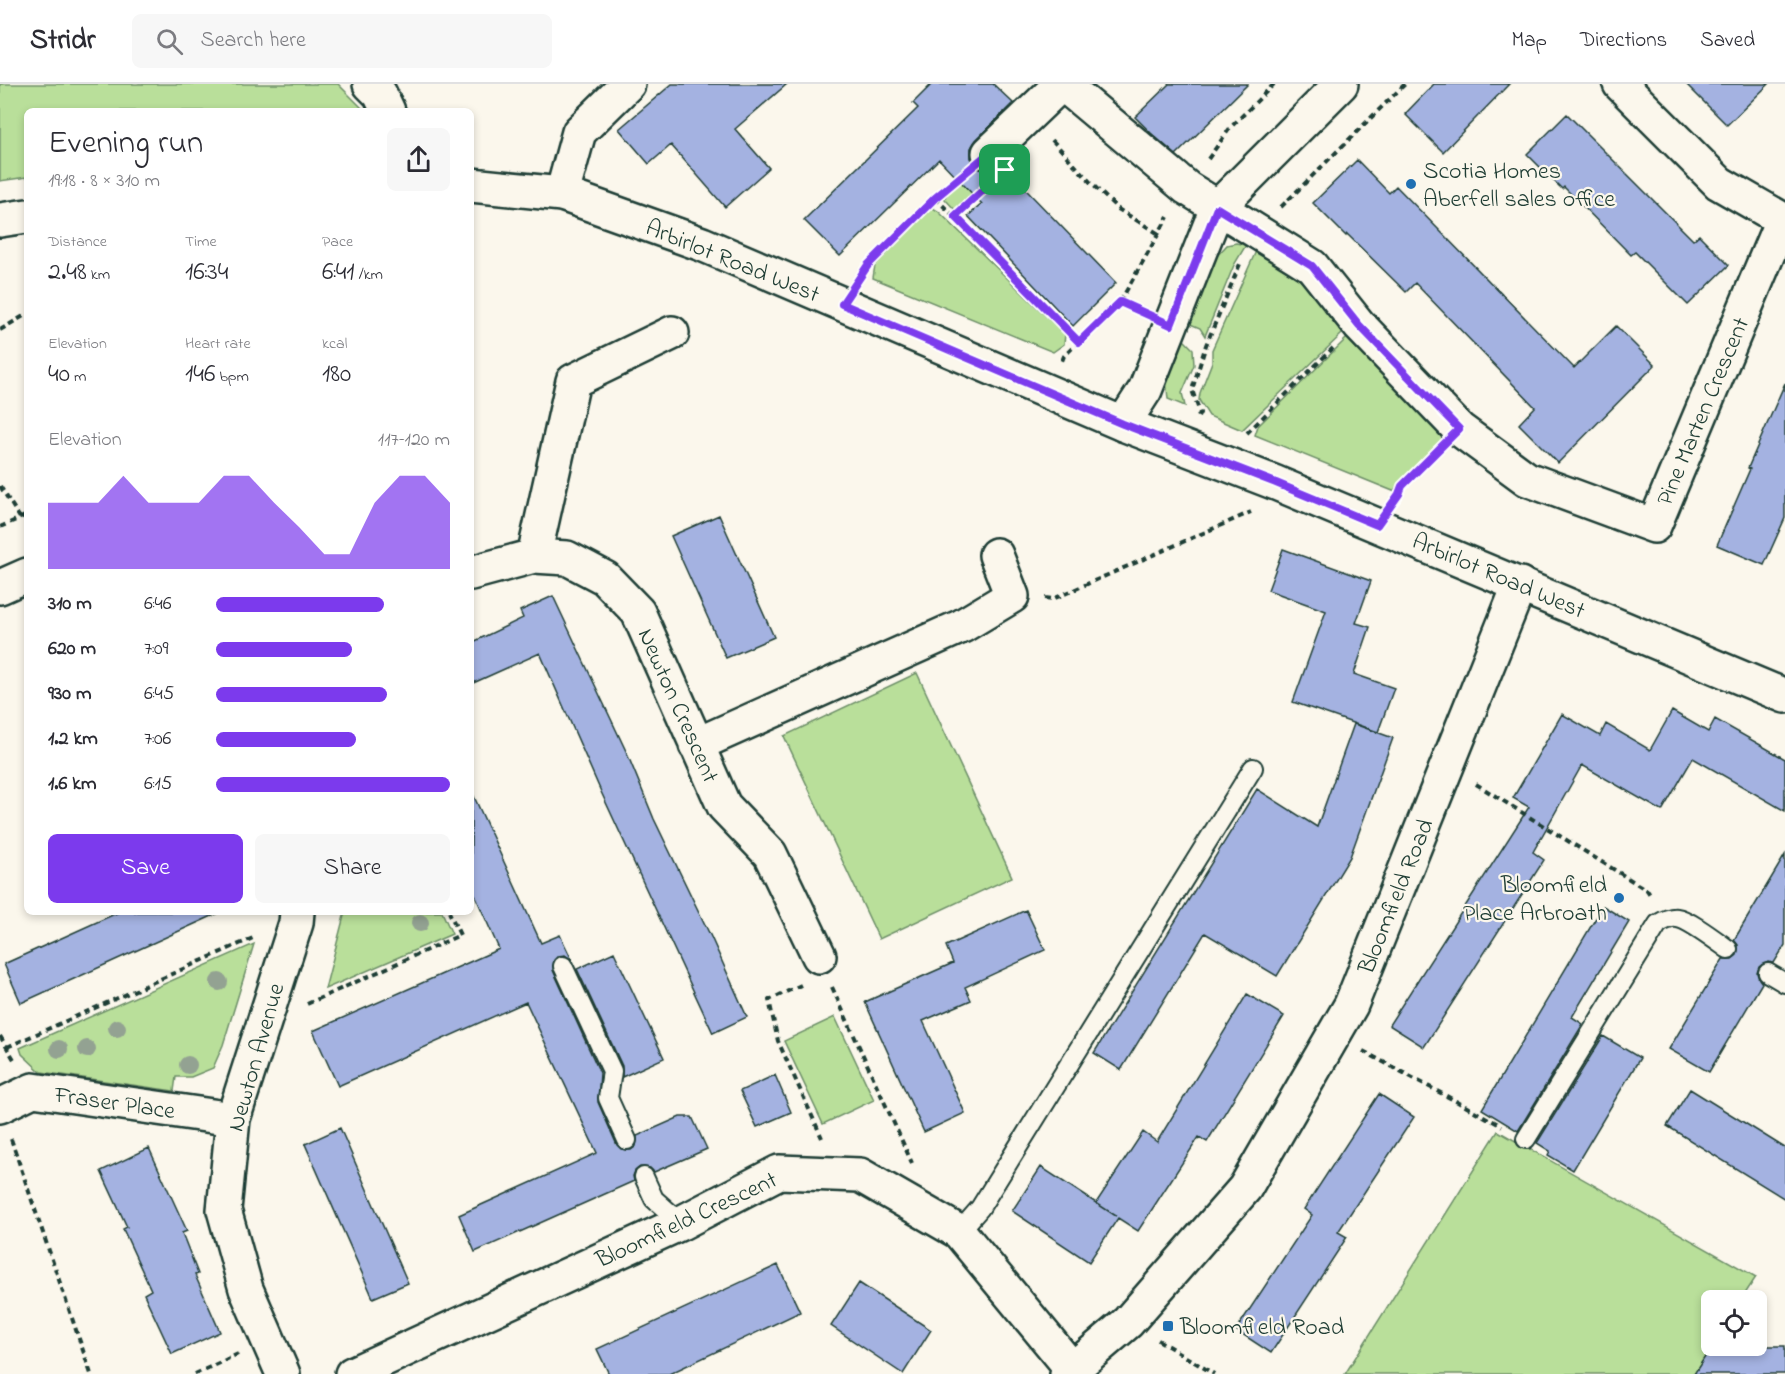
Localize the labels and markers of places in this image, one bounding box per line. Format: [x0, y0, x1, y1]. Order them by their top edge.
pin [979, 144, 1030, 195]
place label: Scotia Homes Aberfell sales office [1423, 155, 1615, 218]
marker: Scotia Homes Aberfell sales office [1404, 177, 1418, 191]
place label: Bloomfield Place Arbroath [1463, 869, 1608, 932]
marker: Bloomfield Place Arbroath [1612, 891, 1626, 905]
place label: Bloomfield Road [1179, 1311, 1345, 1346]
marker: Bloomfield Road [1161, 1319, 1175, 1333]

